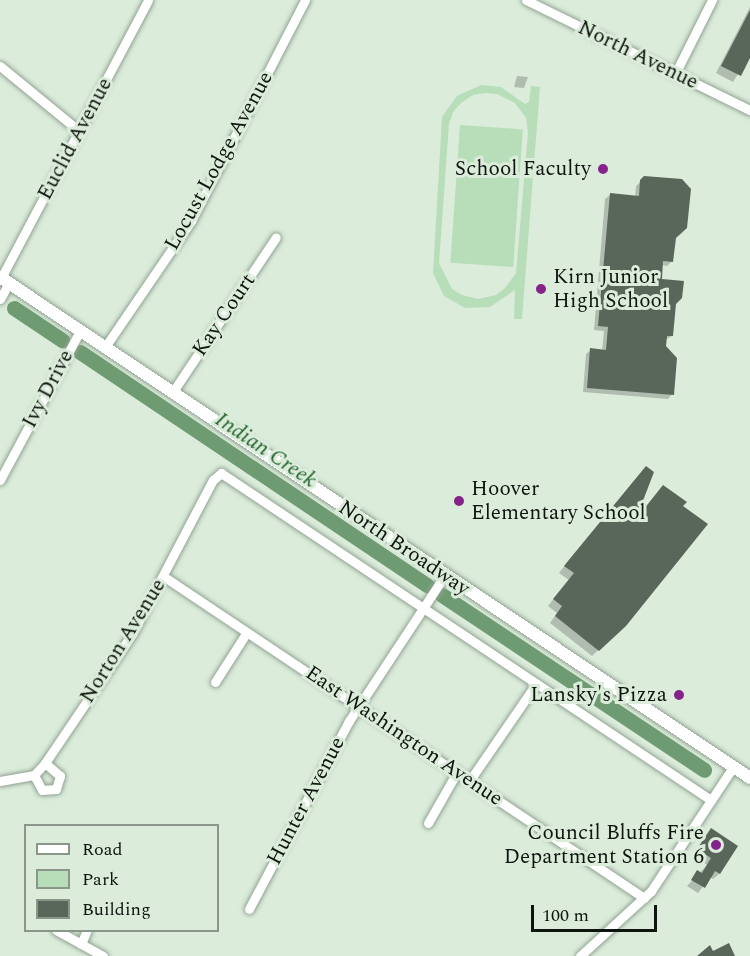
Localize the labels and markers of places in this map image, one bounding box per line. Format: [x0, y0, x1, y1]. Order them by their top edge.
place label: School Faculty [455, 156, 591, 182]
marker: School Faculty [596, 162, 610, 176]
place label: Kirn Junior High School [553, 264, 668, 314]
marker: Kirn Junior High School [534, 282, 548, 296]
place label: Hoover Elementary School [471, 476, 646, 526]
marker: Hoover Elementary School [452, 494, 466, 508]
place label: Lansky's Pizza [530, 682, 667, 708]
marker: Lansky's Pizza [672, 688, 686, 702]
place label: Council Bluffs Fire Department Station 6 [504, 820, 704, 870]
marker: Council Bluffs Fire Department Station 6 [709, 838, 723, 852]

